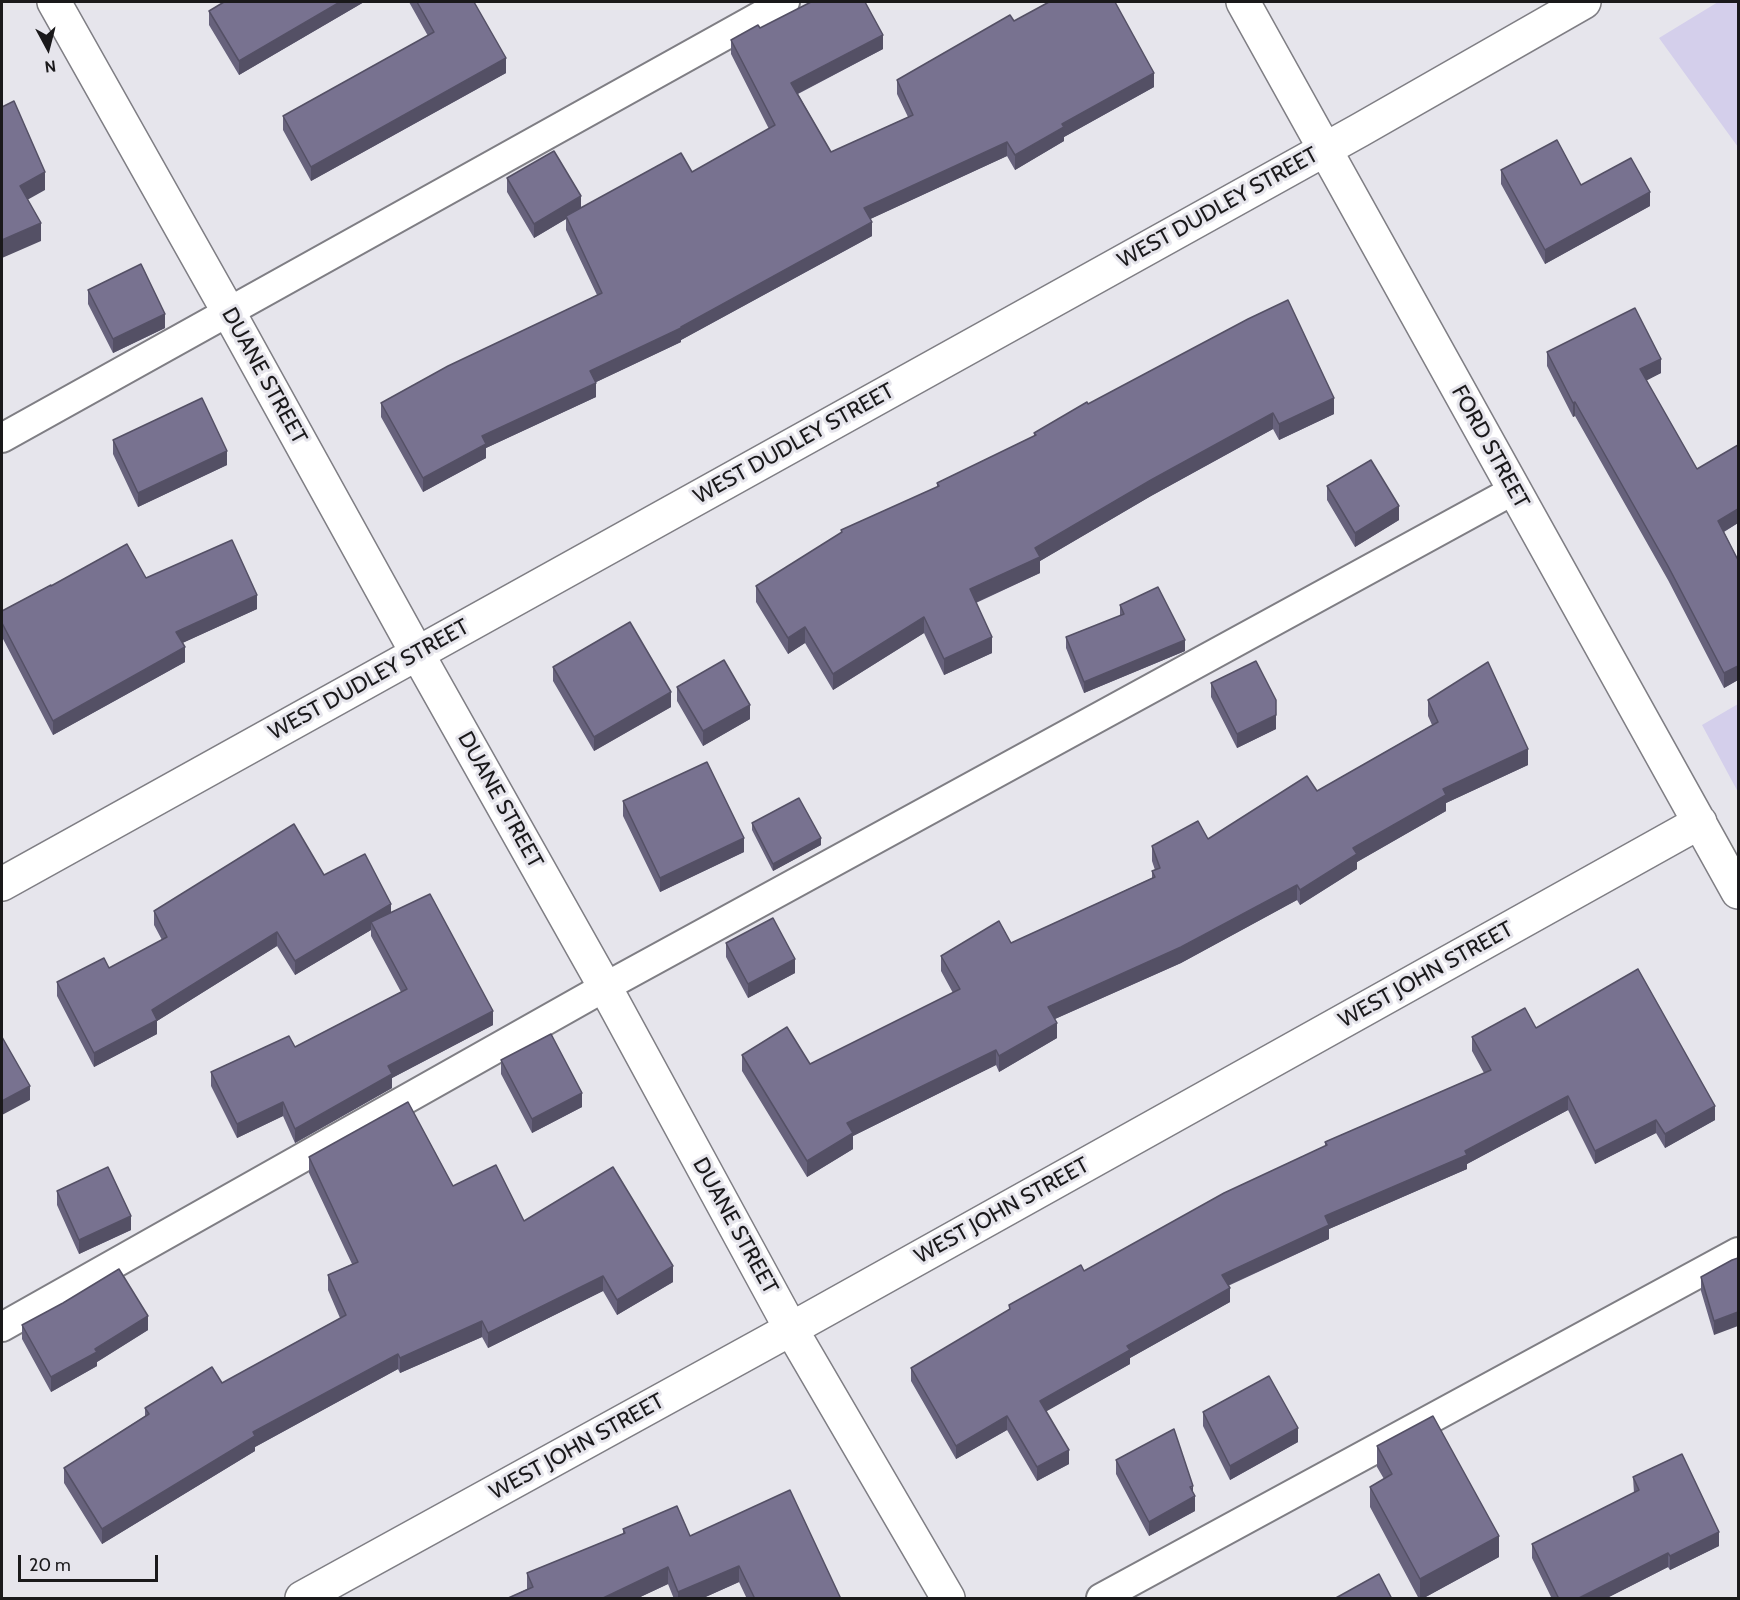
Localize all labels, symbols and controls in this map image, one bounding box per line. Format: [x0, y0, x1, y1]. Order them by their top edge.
north arrow [18, 18, 78, 78]
text: N [43, 56, 57, 76]
street label: WEST DUDLEY STREET [1113, 142, 1323, 274]
street label: DUANE STREET [216, 303, 312, 449]
street label: WEST DUDLEY STREET [689, 378, 899, 510]
street label: FORD STREET [1445, 381, 1535, 513]
street label: WEST DUDLEY STREET [264, 614, 474, 746]
street label: DUANE STREET [452, 727, 548, 873]
street label: WEST JOHN STREET [1334, 916, 1518, 1034]
street label: WEST JOHN STREET [910, 1152, 1094, 1270]
street label: DUANE STREET [687, 1153, 783, 1299]
street label: WEST JOHN STREET [485, 1388, 669, 1506]
scale bar [21, 1543, 160, 1581]
text: 20 m [29, 1554, 71, 1576]

